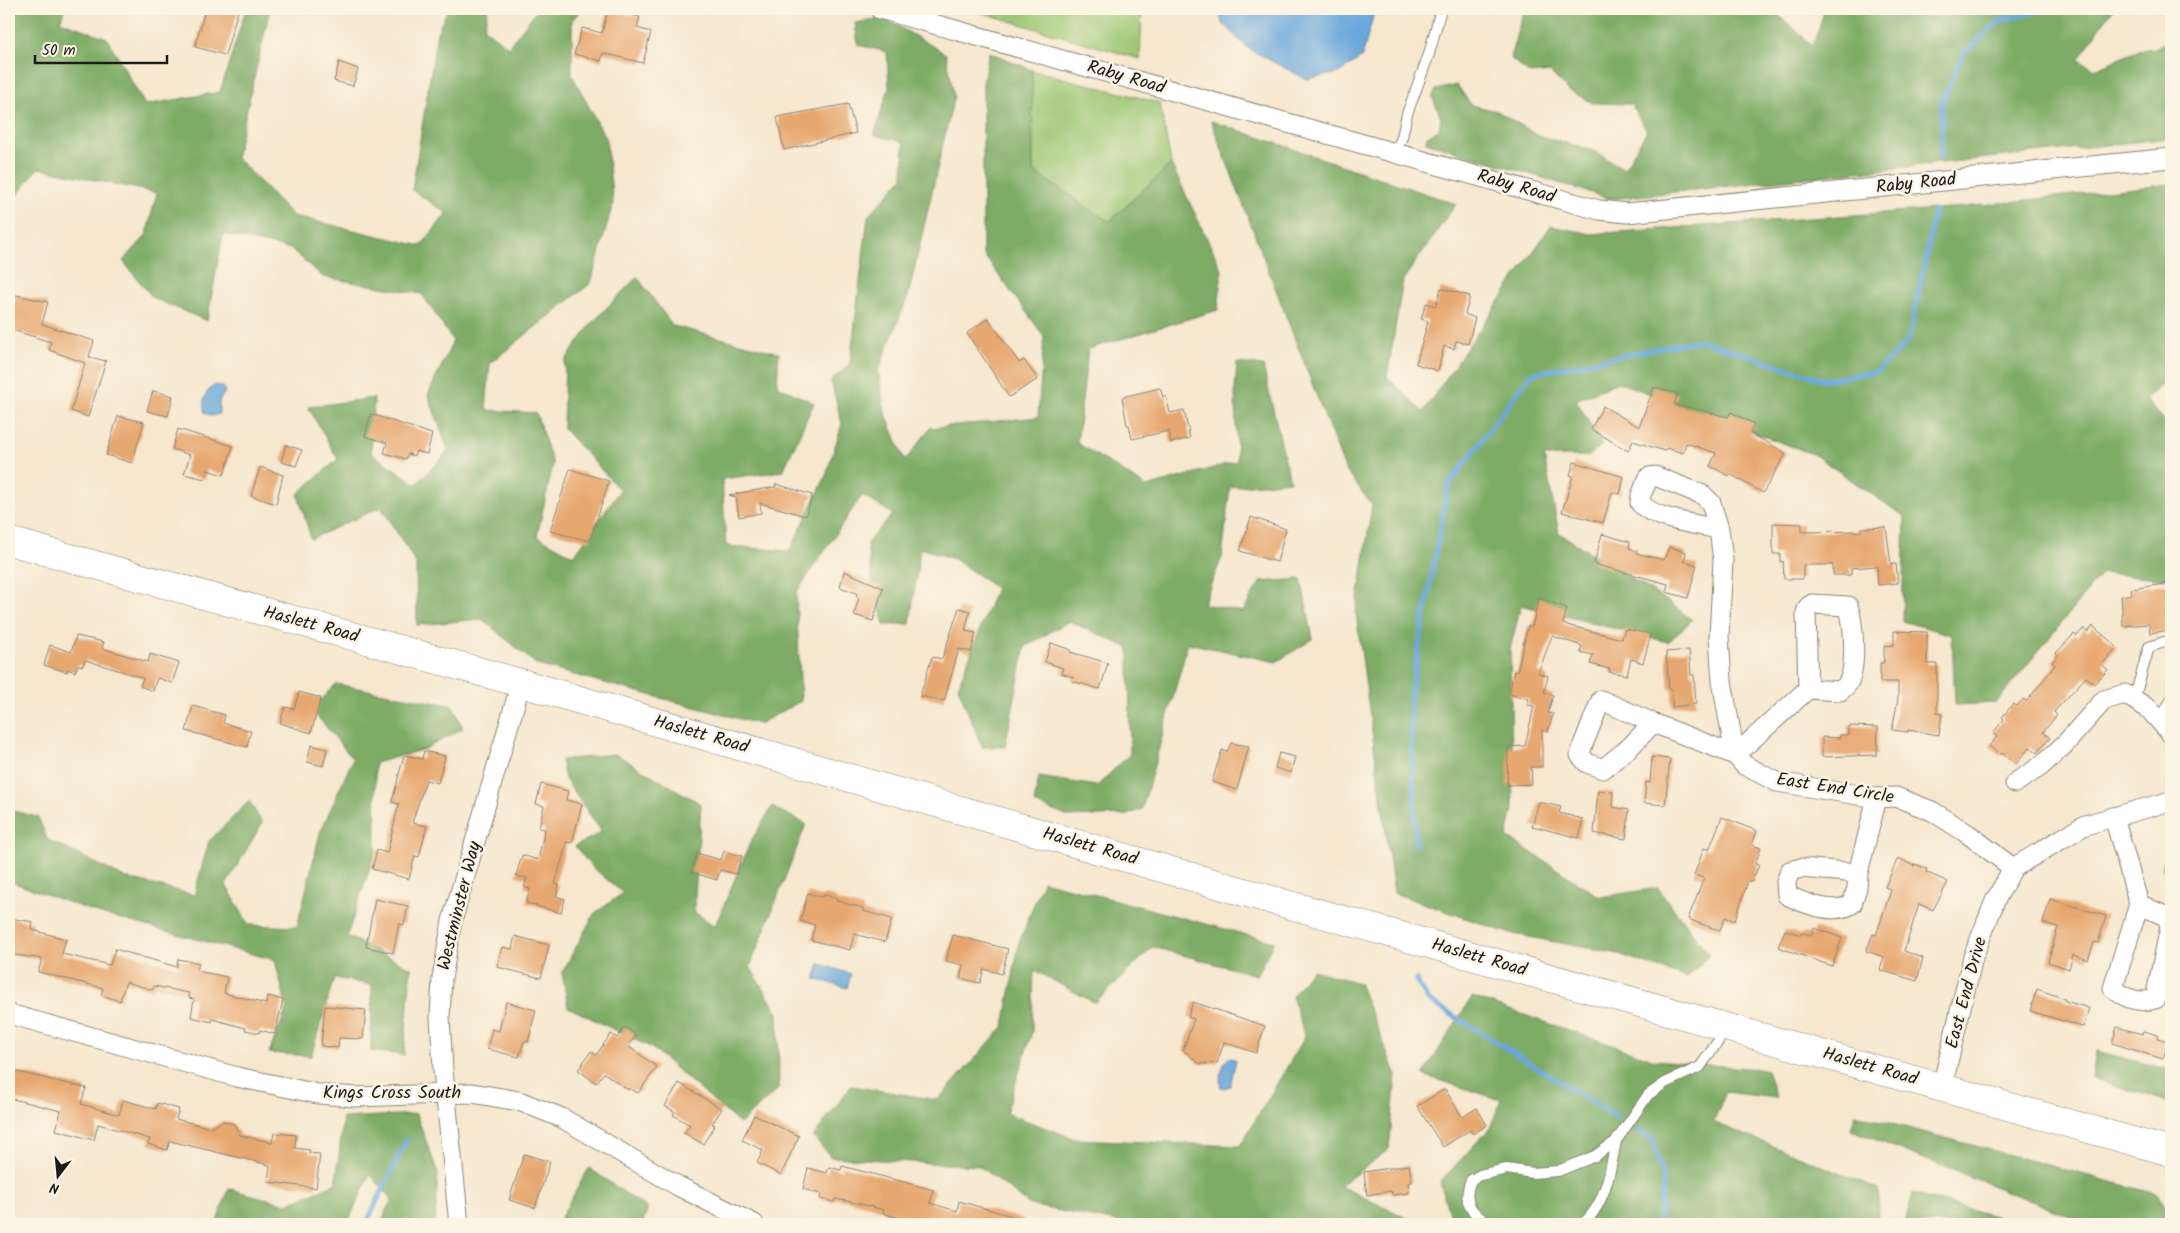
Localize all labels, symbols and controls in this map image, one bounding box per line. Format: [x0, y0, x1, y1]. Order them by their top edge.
scale bar [35, 32, 168, 64]
text: 50 m [42, 39, 76, 63]
street label: Raby Road [1083, 53, 1169, 103]
street label: Raby Road [1473, 162, 1559, 212]
street label: Raby Road [1875, 165, 1958, 203]
street label: Haslett Road [260, 598, 363, 652]
street label: Haslett Road [650, 708, 753, 763]
street label: East End Circle [1774, 765, 1896, 813]
street label: Haslett Road [1039, 820, 1142, 875]
street label: Westminster Way [430, 838, 490, 973]
street label: Haslett Road [1428, 931, 1531, 986]
street label: East End Drive [1938, 934, 1996, 1052]
street label: Haslett Road [1819, 1040, 1922, 1095]
street label: Kings Cross South [323, 1079, 461, 1108]
north arrow [32, 1150, 82, 1200]
text: N [47, 1176, 62, 1199]

